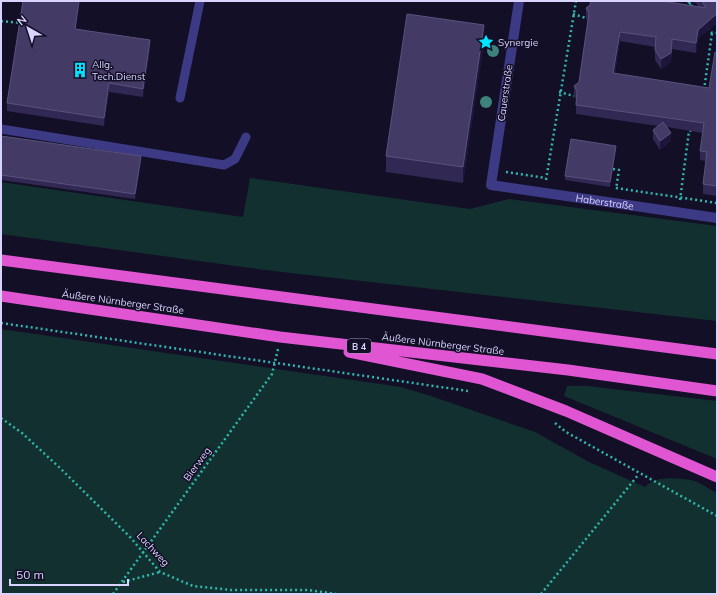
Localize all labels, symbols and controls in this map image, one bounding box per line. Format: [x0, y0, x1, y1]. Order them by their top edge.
north arrow [8, 8, 48, 48]
text: N [14, 12, 29, 28]
place icon: Synergie [477, 33, 495, 51]
place label: Synergie [498, 36, 538, 49]
place label: Allg. Tech.Dienst [92, 58, 146, 83]
building icon: Allg. Tech.Dienst [71, 61, 89, 79]
street label: Cauerstraße [495, 64, 515, 122]
street label: Haberstraße [575, 191, 635, 212]
street label: Äußere Nürnberger Straße [61, 287, 185, 317]
street label: Äußere Nürnberger Straße [381, 330, 505, 358]
road number: B 4 [347, 339, 371, 353]
street label: Bierweg [180, 445, 214, 483]
street label: Lachweg [134, 529, 172, 569]
scale bar [10, 561, 128, 587]
text: 50 m [16, 567, 44, 582]

